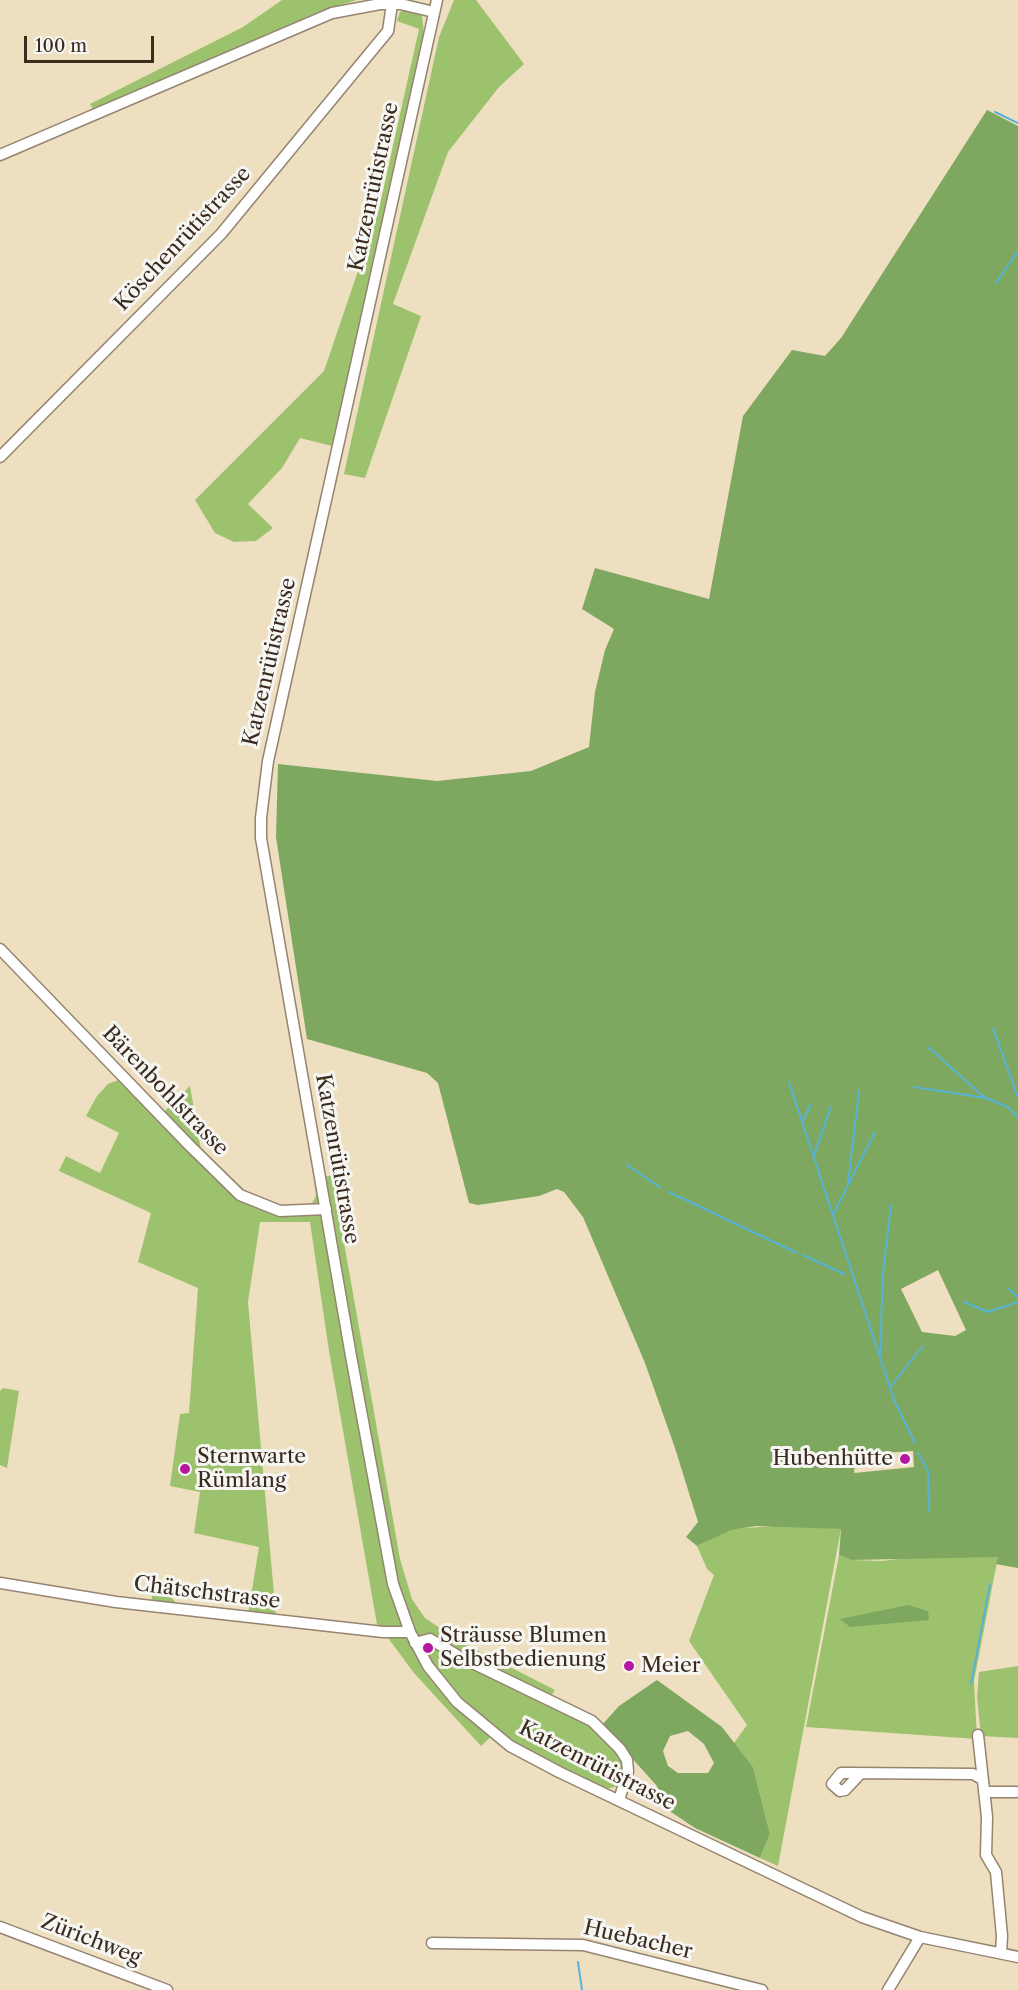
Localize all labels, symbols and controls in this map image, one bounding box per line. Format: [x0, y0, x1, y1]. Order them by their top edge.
scale bar [27, 24, 158, 62]
text: 100 m [35, 35, 87, 57]
street label: Katzenrütistrasse [344, 100, 404, 274]
street label: Köschenrütistrasse [110, 162, 256, 316]
street label: Katzenrütistrasse [238, 575, 302, 749]
street label: Bärenbohlstrasse [97, 1021, 233, 1161]
street label: Katzenrütistrasse [310, 1072, 364, 1246]
place label: Sternwarte Rümlang [197, 1444, 306, 1494]
place label: Hubenhütte [772, 1446, 893, 1472]
marker: Hubenhütte [898, 1452, 912, 1466]
marker: Sternwarte Rümlang [178, 1462, 192, 1476]
street label: Chätschstrasse [132, 1572, 282, 1614]
place label: Sträusse Blumen Selbstbedienung [440, 1623, 607, 1673]
marker: Sträusse Blumen Selbstbedienung [421, 1641, 435, 1655]
place label: Meier [641, 1653, 700, 1679]
marker: Meier [622, 1659, 636, 1673]
street label: Katzenrütistrasse [515, 1716, 679, 1816]
street label: Zürichweg [37, 1909, 145, 1971]
street label: Huebacher [581, 1915, 695, 1965]

